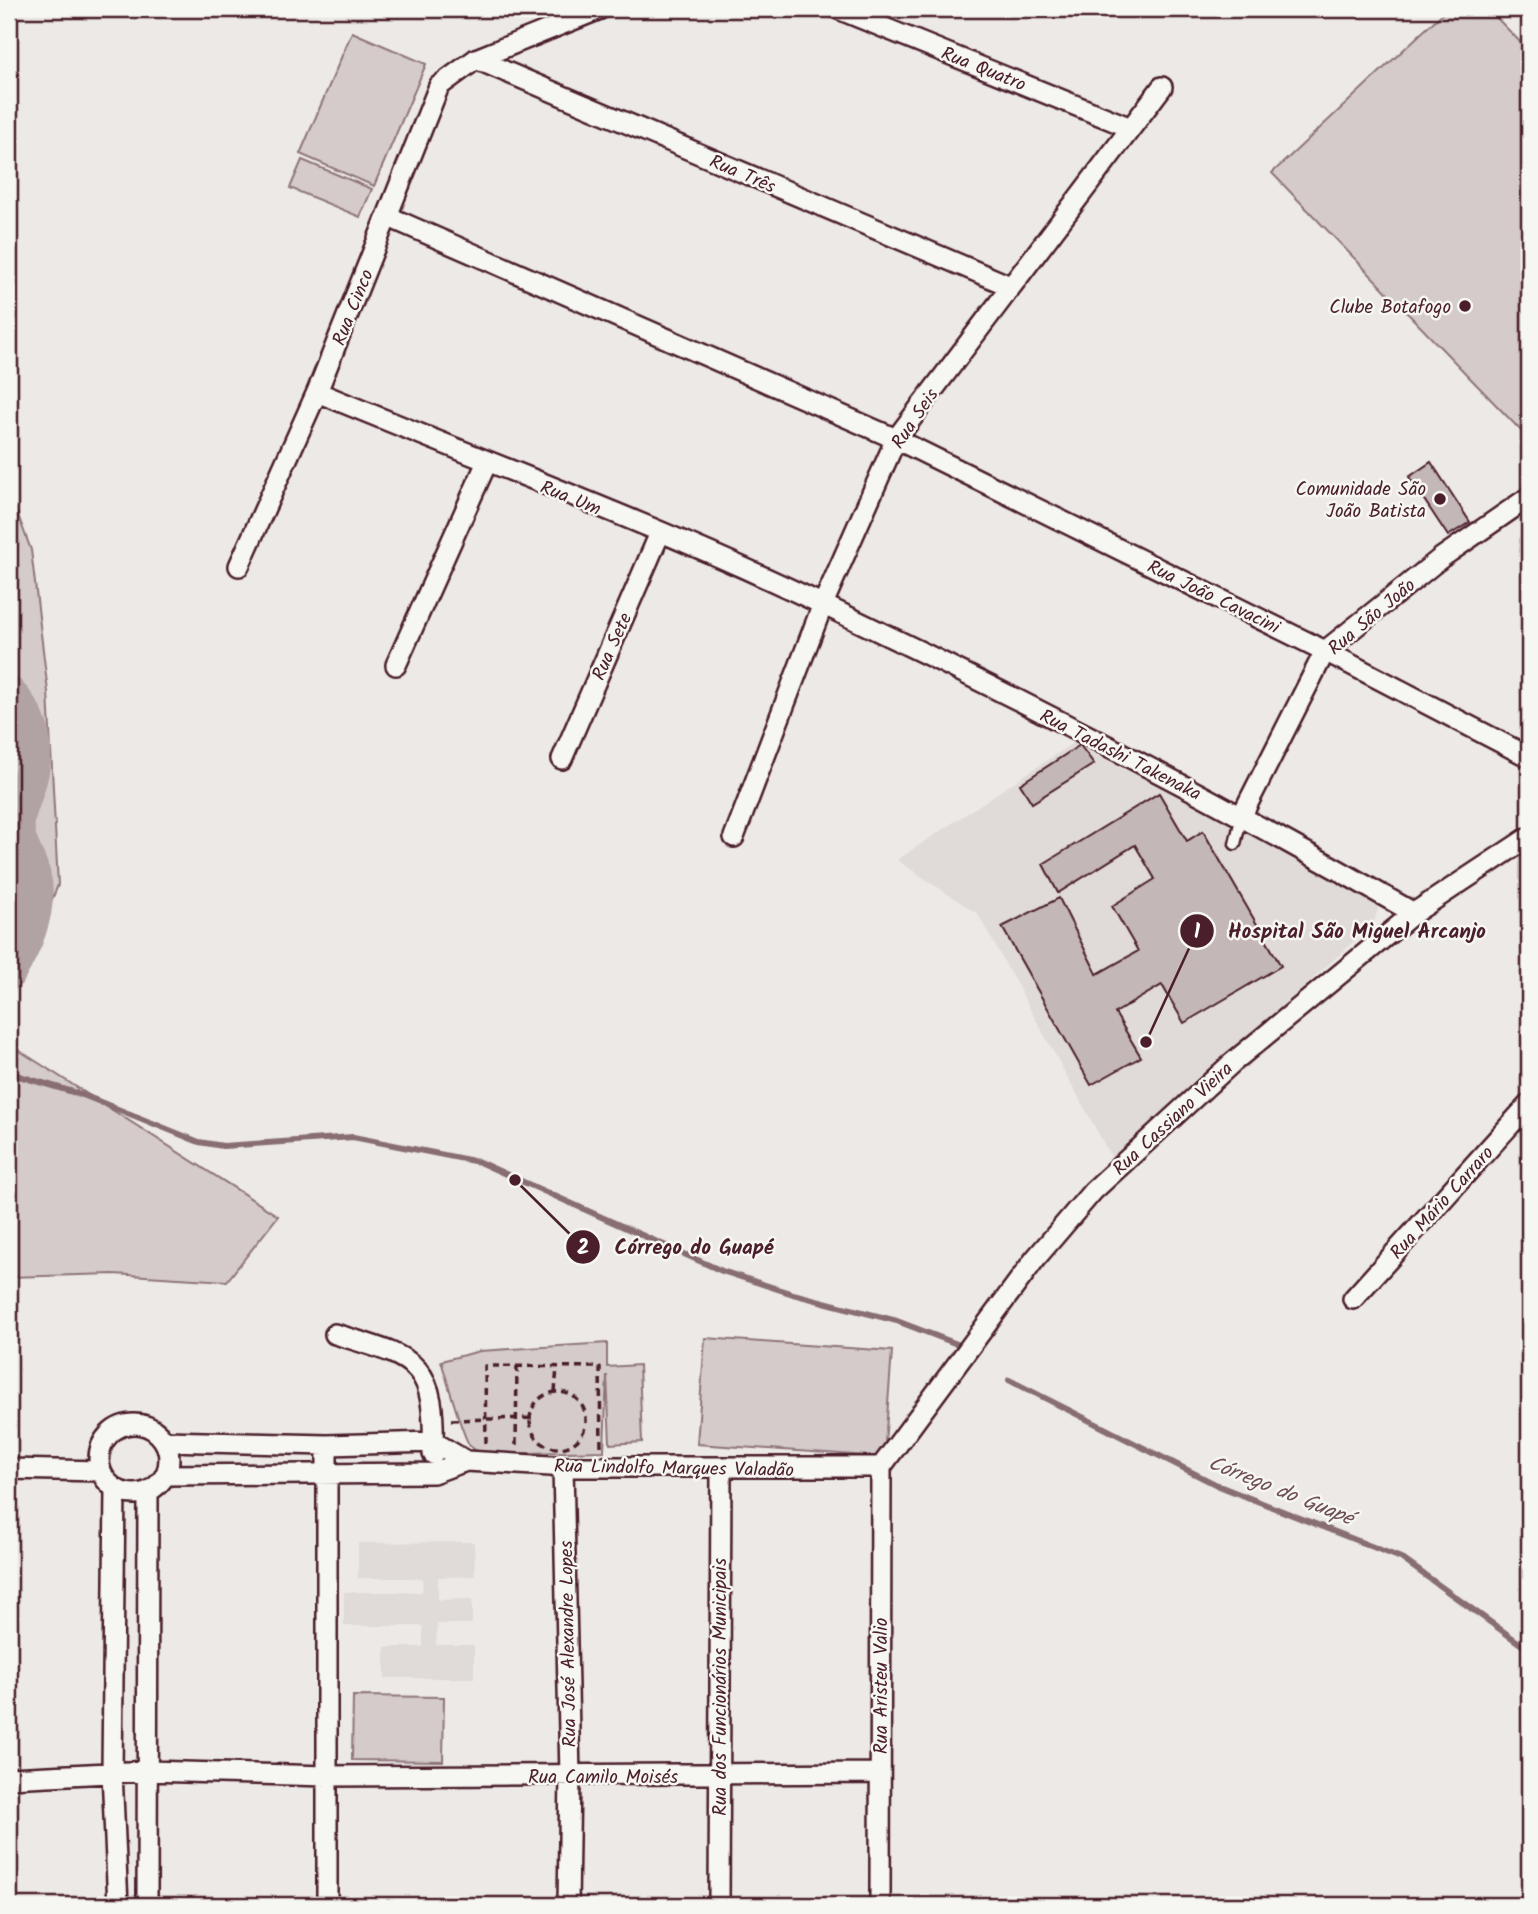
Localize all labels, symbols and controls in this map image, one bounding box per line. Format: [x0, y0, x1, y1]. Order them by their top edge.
street label: Rua Quatro [936, 39, 1030, 100]
street label: Rua Três [704, 147, 780, 202]
street label: Rua Cinco [325, 265, 383, 350]
place label: Clube Botafogo [1329, 293, 1451, 323]
marker: Clube Botafogo [1457, 298, 1473, 314]
street label: Rua Seis [884, 383, 947, 456]
street label: Rua Um [535, 473, 605, 525]
place label: Comunidade São João Batista [1295, 475, 1426, 527]
marker: Comunidade São João Batista [1432, 491, 1448, 507]
street label: Rua João Cavacini [1142, 553, 1286, 644]
street label: Rua São João [1322, 572, 1423, 663]
street label: Rua Sete [585, 608, 641, 685]
street label: Rua Tadashi Takenaka [1034, 702, 1206, 810]
callout: Hospital São Miguel Arcanjo [1179, 910, 1500, 952]
text: 1 [1194, 916, 1201, 949]
text: Hospital São Miguel Arcanjo [1228, 916, 1486, 949]
street label: Rua Cassiano Vieira [1106, 1055, 1241, 1184]
street label: Rua Mário Carraro [1383, 1140, 1502, 1267]
callout: Córrego do Guapé [566, 1226, 788, 1268]
text: 2 [577, 1232, 589, 1265]
text: Córrego do Guapé [615, 1232, 775, 1265]
water label: Córrego do Guapé [1203, 1447, 1362, 1537]
street label: Rua Lindolfo Marques Valadão [554, 1452, 794, 1486]
street label: Rua José Alexandre Lopes [552, 1540, 586, 1748]
street label: Rua dos Funcionários Municipais [706, 1558, 736, 1816]
street label: Rua Aristeu Valio [867, 1618, 897, 1754]
street label: Rua Camilo Moisés [528, 1763, 678, 1793]

